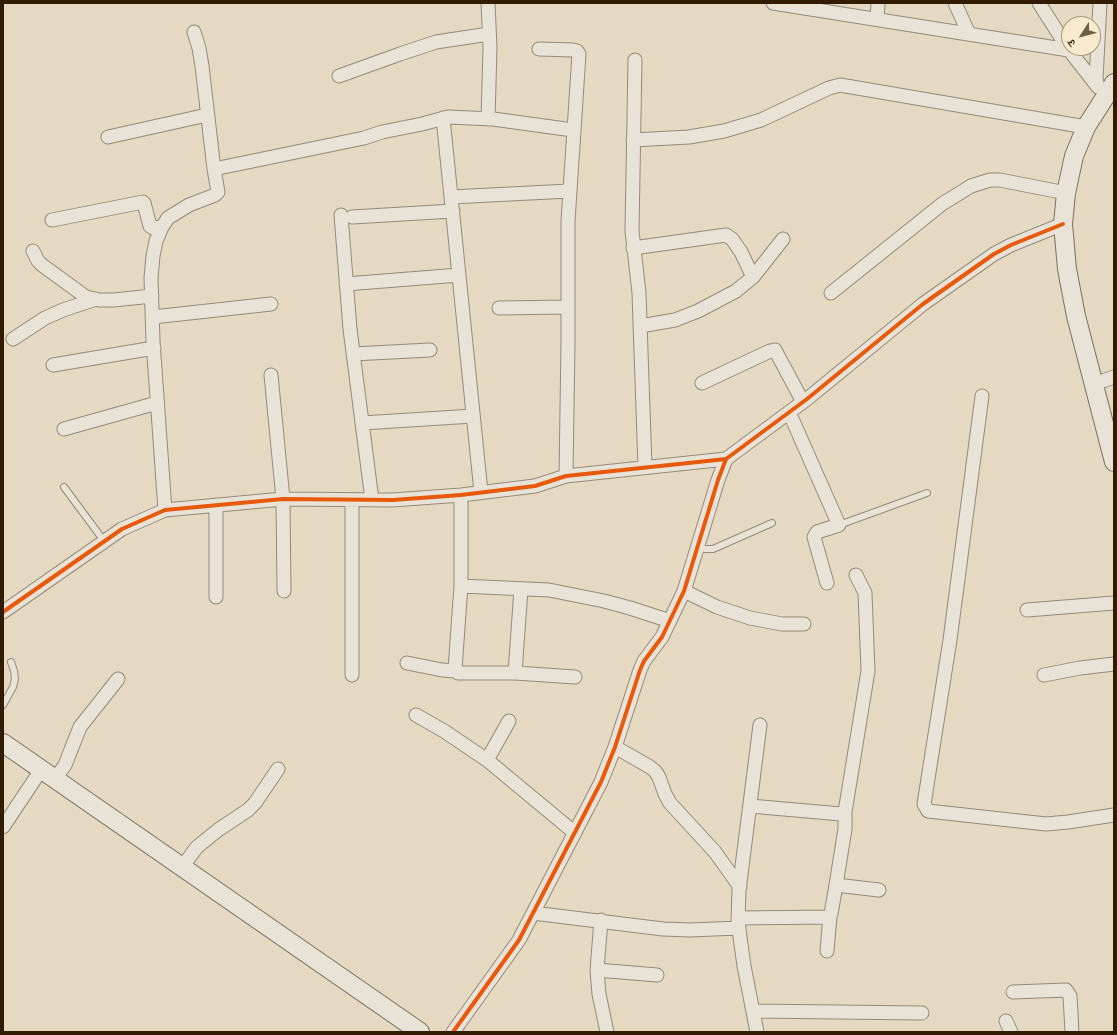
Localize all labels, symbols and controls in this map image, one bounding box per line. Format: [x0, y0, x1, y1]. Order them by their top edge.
north arrow [1061, 16, 1101, 56]
text: उ [1065, 36, 1079, 49]

